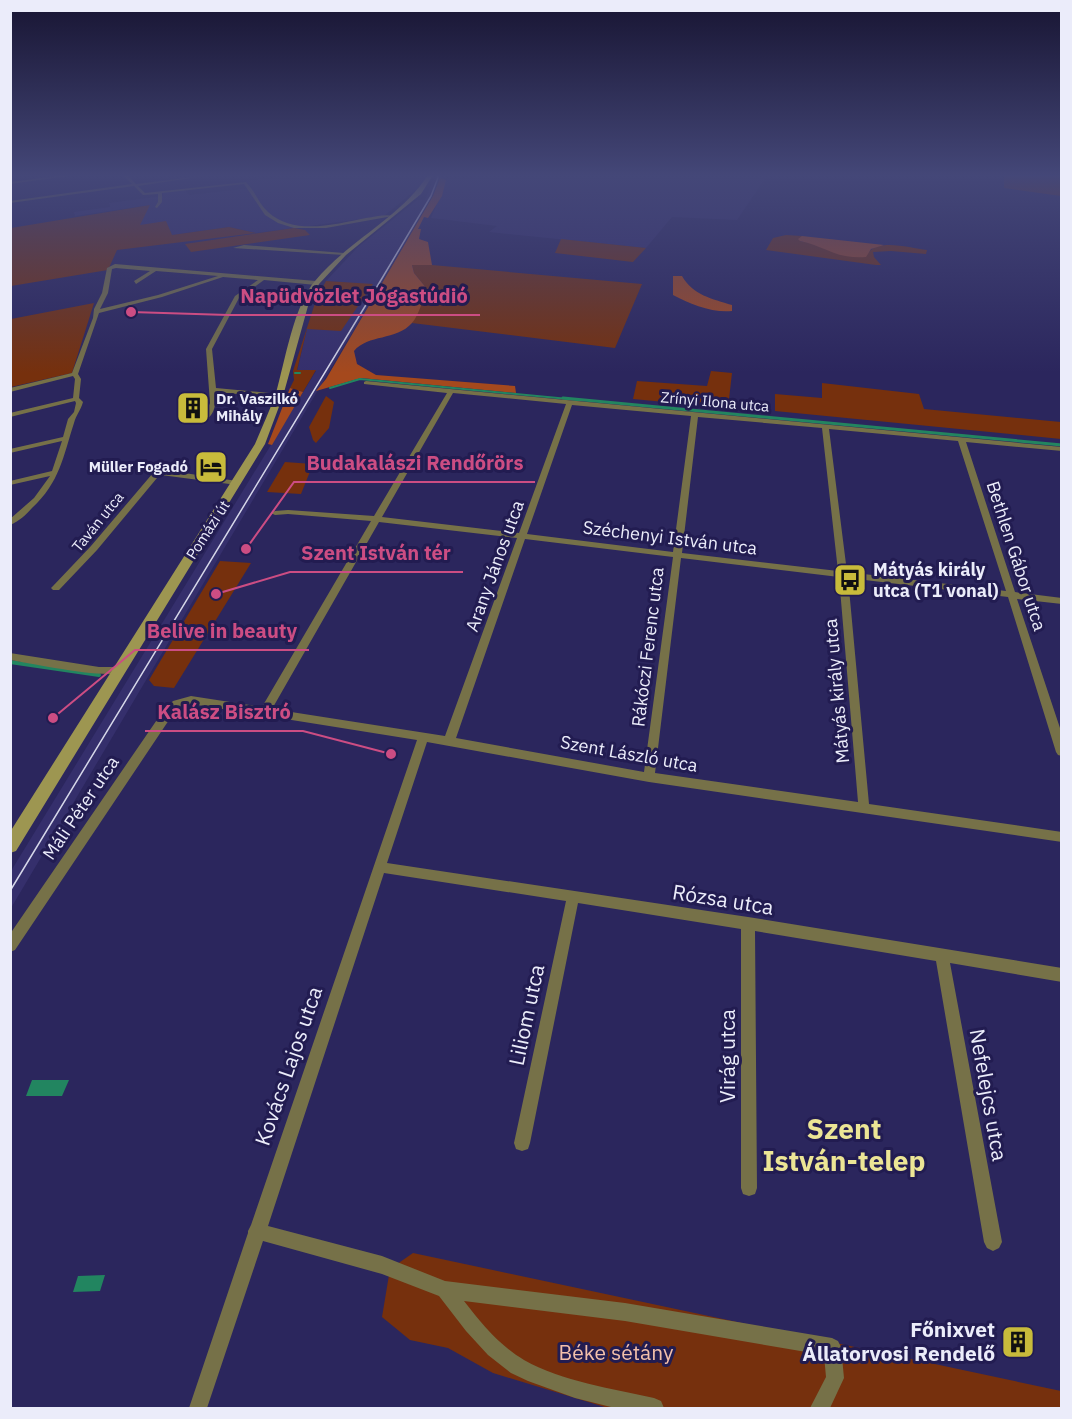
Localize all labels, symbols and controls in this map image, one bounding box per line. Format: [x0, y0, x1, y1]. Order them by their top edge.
callout: Napüdvözlet Jógastúdió [228, 277, 480, 315]
text: Napüdvözlet Jógastúdió [240, 282, 468, 309]
street label: Zrínyi Ilona utca [660, 387, 770, 416]
place label: Dr. Vaszilkó Mihály [216, 389, 298, 425]
building icon: Dr. Vaszilkó Mihály [175, 390, 211, 426]
callout: Budakalászi Rendőrörs [294, 444, 535, 482]
hotel icon: Müller Fogadó [193, 449, 229, 485]
text: Budakalászi Rendőrörs [306, 449, 524, 476]
place label: Müller Fogadó [89, 457, 188, 476]
street label: Bethlen Gábor utca [981, 478, 1052, 634]
street label: Taván utca [68, 488, 128, 556]
street label: Pomázi út [182, 497, 234, 563]
street label: Arany János utca [460, 497, 529, 635]
street label: Széchenyi István utca [582, 515, 759, 560]
callout: Szent István tér [290, 534, 463, 572]
text: Szent István tér [301, 539, 451, 566]
place label: Mátyás király utca (T1 vonal) [873, 558, 999, 602]
bus stop icon: Mátyás király utca (T1 vonal) [832, 562, 868, 598]
street label: Rákóczi Ferenc utca [626, 565, 669, 728]
callout: Belive in beauty [135, 612, 309, 650]
text: Belive in beauty [147, 617, 297, 644]
street label: Mátyás király utca [819, 617, 854, 764]
callout: Kalász Bisztró [145, 693, 303, 731]
text: Kalász Bisztró [157, 698, 291, 725]
street label: Szent László utca [559, 730, 700, 777]
street label: Máli Péter utca [37, 751, 124, 864]
street label: Rózsa utca [671, 877, 776, 921]
street label: Liliom utca [502, 962, 550, 1068]
street label: Kovács Lajos utca [248, 982, 328, 1149]
street label: Virág utca [713, 1009, 741, 1103]
street label: Nefelejcs utca [964, 1026, 1014, 1163]
district label: Szent István-telep [763, 1110, 925, 1179]
place label: Főnixvet Állatorvosi Rendelő [802, 1315, 995, 1367]
building icon: Főnixvet Állatorvosi Rendelő [1000, 1324, 1036, 1360]
park label: Béke sétány [558, 1338, 674, 1366]

